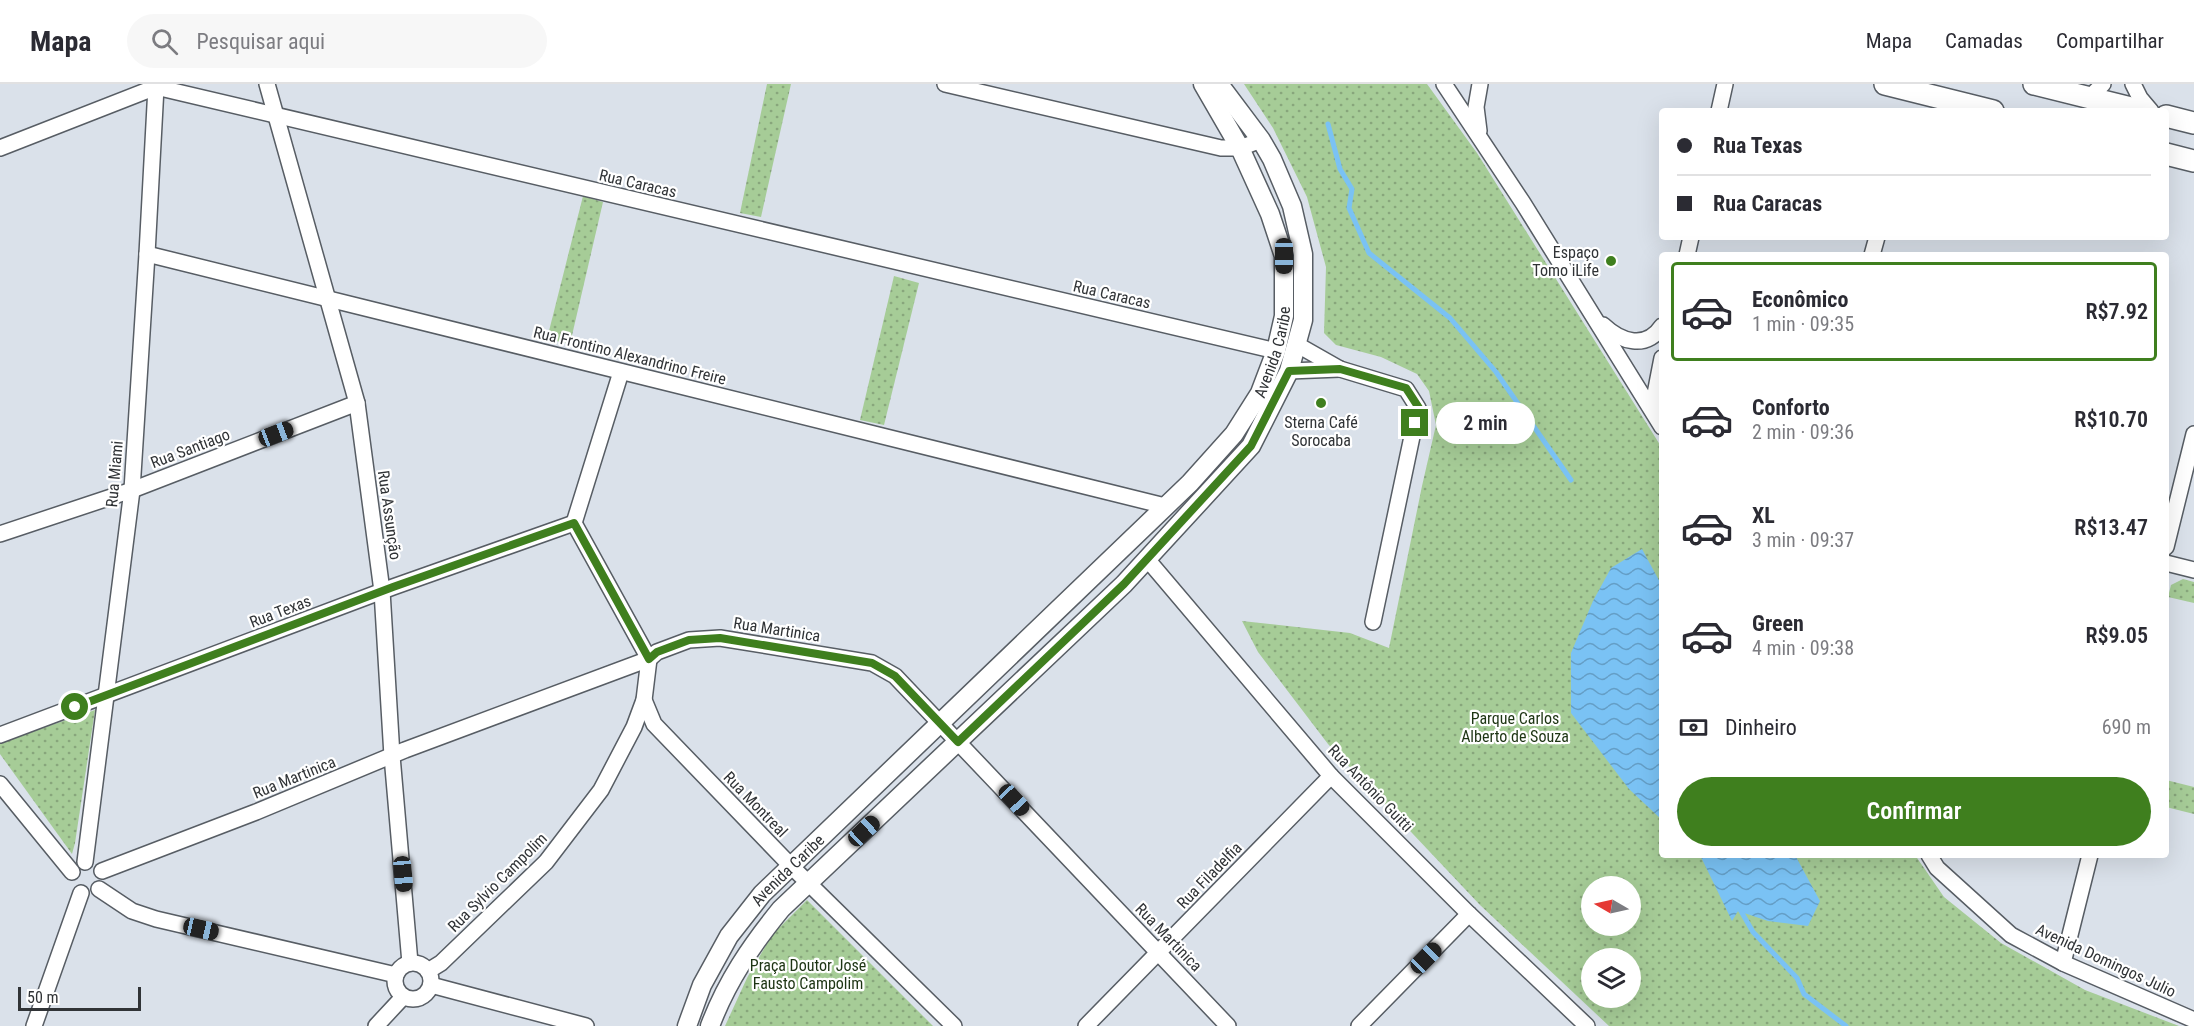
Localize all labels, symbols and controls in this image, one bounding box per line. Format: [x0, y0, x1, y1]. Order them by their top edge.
search box [127, 14, 547, 68]
text: Mapa [30, 25, 91, 58]
icon: search [148, 25, 181, 58]
text: Pesquisar aqui [196, 29, 325, 54]
text: Mapa [1866, 29, 1912, 53]
text: Camadas [1945, 29, 2023, 53]
text: Compartilhar [2056, 29, 2164, 53]
text: Rua Texas [1713, 133, 1803, 158]
street label: Rua Caracas [597, 165, 678, 202]
text: Rua Caracas [1713, 191, 1822, 216]
car [1275, 238, 1293, 274]
place label: Espaço Tomo iLife [1532, 243, 1599, 280]
marker: Espaço Tomo iLife [1604, 254, 1618, 268]
street label: Rua Caracas [1071, 276, 1152, 313]
icon: car [1680, 285, 1734, 339]
text: Econômico [1752, 287, 1848, 312]
text: R$7.92 [2085, 299, 2148, 324]
street label: Avenida Caribe [1250, 306, 1294, 400]
text: 1 min · 09:35 [1752, 312, 1854, 336]
street label: Rua Frontino Alexandrino Freire [532, 322, 728, 389]
icon: car [1680, 393, 1734, 447]
text: Conforto [1752, 395, 1830, 420]
marker: Sterna Café Sorocaba [1314, 396, 1328, 410]
callout: 2 min [1436, 402, 1535, 444]
text: R$10.70 [2074, 407, 2148, 432]
route end [1401, 409, 1428, 436]
text: 2 min [1463, 411, 1508, 435]
place label: Sterna Café Sorocaba [1284, 413, 1358, 450]
car [256, 419, 296, 449]
text: 2 min · 09:36 [1752, 420, 1854, 444]
street label: Rua Santiago [148, 425, 232, 472]
street label: Rua Miami [102, 440, 127, 508]
street label: Rua Assunção [374, 469, 405, 561]
icon: car [1680, 501, 1734, 555]
text: XL [1752, 503, 1775, 528]
text: R$13.47 [2074, 515, 2148, 540]
text: 3 min · 09:37 [1752, 528, 1854, 552]
street label: Rua Texas [247, 591, 314, 632]
icon: car [1680, 609, 1734, 663]
text: Green [1752, 611, 1804, 636]
street label: Rua Martinica [732, 613, 822, 646]
text: R$9.05 [2085, 623, 2148, 648]
text: 4 min · 09:38 [1752, 636, 1854, 660]
route start [61, 693, 88, 720]
park label: Parque Carlos Alberto de Souza [1461, 709, 1569, 746]
icon: cash [1677, 711, 1710, 744]
text: Dinheiro [1725, 715, 1797, 740]
text: 690 m [2102, 715, 2151, 739]
street label: Rua Antônio Guitti [1324, 741, 1417, 836]
street label: Rua Martinica [250, 752, 338, 803]
street label: Rua Montreal [720, 768, 792, 841]
button: Confirmar [1677, 777, 2151, 846]
car [995, 781, 1033, 819]
car [845, 812, 883, 850]
street label: Rua Sylvio Campolim [444, 829, 551, 936]
street label: Avenida Caribe [747, 831, 828, 910]
street label: Rua Filadelfia [1173, 838, 1246, 912]
car [392, 855, 414, 893]
north arrow [1581, 876, 1641, 936]
map controls [1581, 876, 1641, 1008]
street label: Rua Martinica [1131, 899, 1206, 975]
car [181, 916, 221, 942]
street label: Avenida Domingos Julio [2033, 920, 2179, 1001]
car [1407, 939, 1445, 977]
button: layers [1581, 948, 1641, 1008]
park label: Praça Doutor José Fausto Campolim [750, 956, 866, 993]
scale bar [18, 984, 141, 1012]
text: 50 m [27, 988, 59, 1007]

